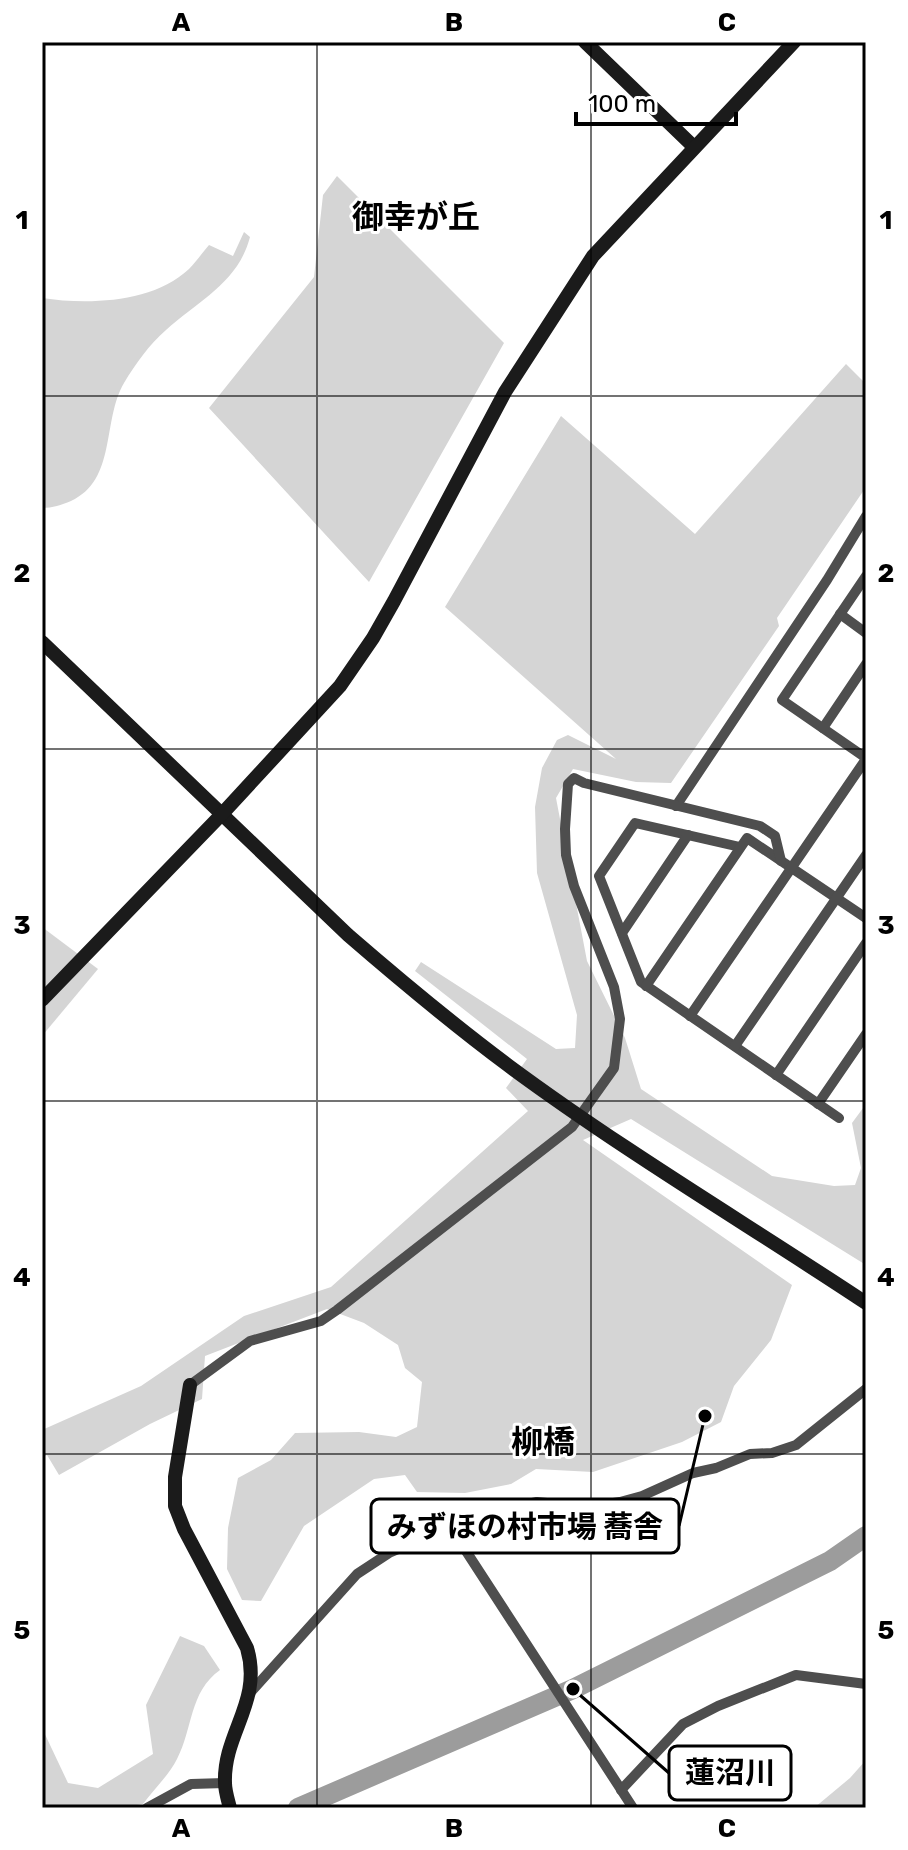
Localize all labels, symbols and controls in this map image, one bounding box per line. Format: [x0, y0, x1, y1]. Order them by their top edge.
text: A [172, 7, 191, 38]
text: B [445, 7, 463, 38]
text: C [718, 7, 736, 38]
scale bar [576, 76, 736, 126]
text: 100 m [588, 90, 656, 118]
district label: 御幸が丘 [352, 198, 480, 236]
text: 1 [16, 205, 28, 236]
text: 1 [880, 205, 892, 236]
text: 2 [14, 558, 30, 589]
text: 2 [878, 558, 894, 589]
text: 3 [13, 910, 31, 941]
text: 3 [877, 910, 895, 941]
text: 4 [13, 1262, 31, 1293]
text: 4 [877, 1262, 895, 1293]
district label: 柳橋 [511, 1423, 575, 1461]
callout: みずほの村市場 蕎舎 [371, 1499, 679, 1553]
text: みずほの村市場 蕎舎 [387, 1509, 663, 1545]
text: 5 [14, 1615, 30, 1646]
text: 5 [878, 1615, 894, 1646]
callout: 蓮沼川 [669, 1746, 791, 1800]
text: 蓮沼川 [685, 1755, 775, 1791]
text: A [172, 1813, 191, 1844]
text: B [445, 1813, 463, 1844]
text: C [718, 1813, 736, 1844]

